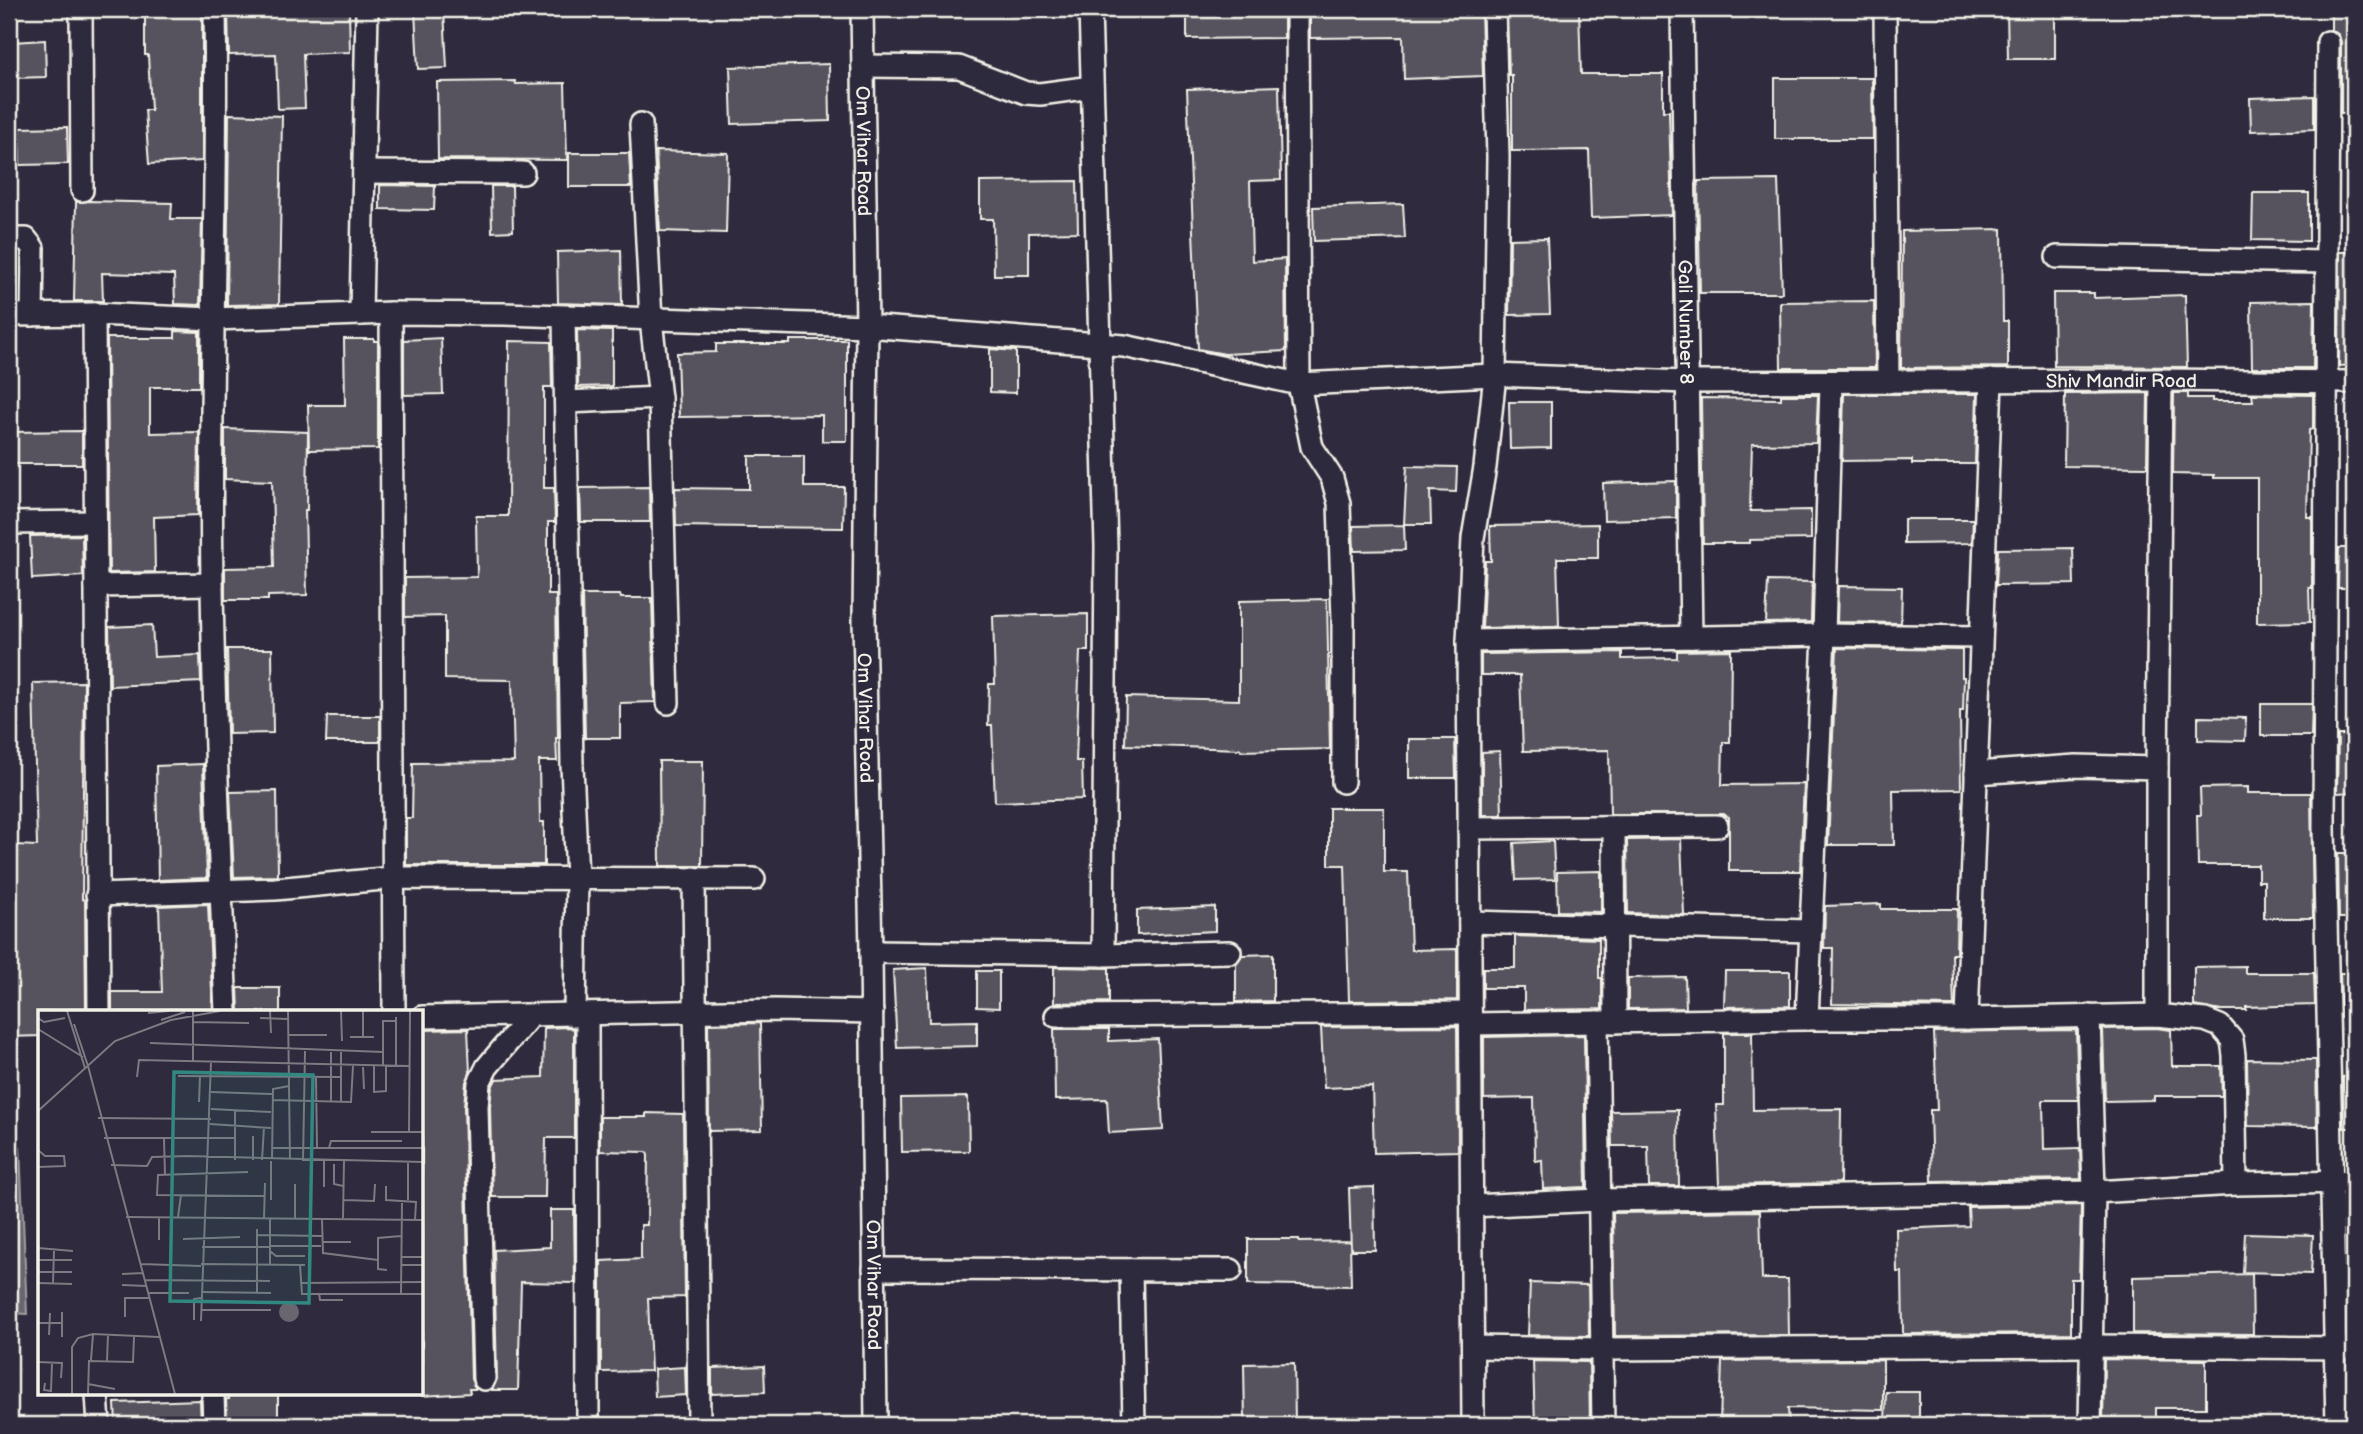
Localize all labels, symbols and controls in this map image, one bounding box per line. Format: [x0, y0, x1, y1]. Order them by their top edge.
street label: Om Vihar Road [850, 86, 875, 216]
street label: Gali Number 8 [1673, 259, 1697, 385]
street label: Shiv Mandir Road [2046, 370, 2197, 393]
street label: Om Vihar Road [852, 653, 877, 783]
inset map [38, 1010, 424, 1396]
street label: Om Vihar Road [861, 1220, 885, 1350]

